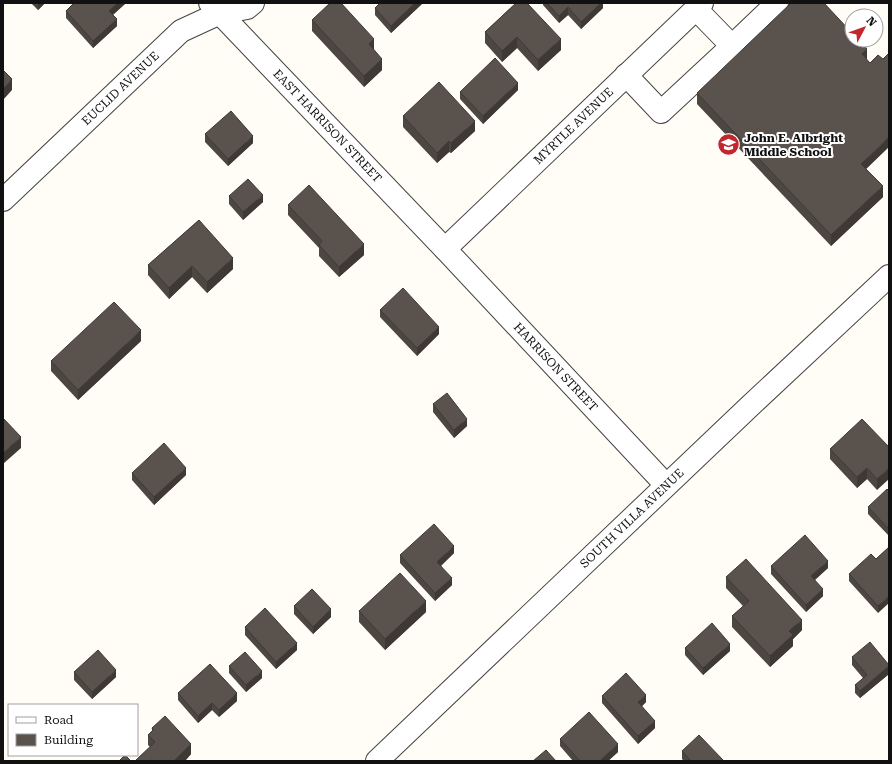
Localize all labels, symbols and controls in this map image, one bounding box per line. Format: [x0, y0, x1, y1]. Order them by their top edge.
north arrow [844, 8, 884, 48]
text: N [863, 14, 879, 30]
street label: EUCLID AVENUE [79, 49, 162, 128]
street label: EAST HARRISON STREET [270, 67, 385, 185]
street label: MYRTLE AVENUE [531, 85, 616, 167]
place label: John E. Albright Middle School [744, 131, 843, 159]
school or university icon: John E. Albright Middle School [715, 132, 741, 158]
street label: HARRISON STREET [511, 320, 600, 414]
street label: SOUTH VILLA AVENUE [577, 466, 687, 571]
legend [8, 704, 138, 756]
text: Road [44, 713, 74, 727]
text: Building [44, 733, 93, 747]

